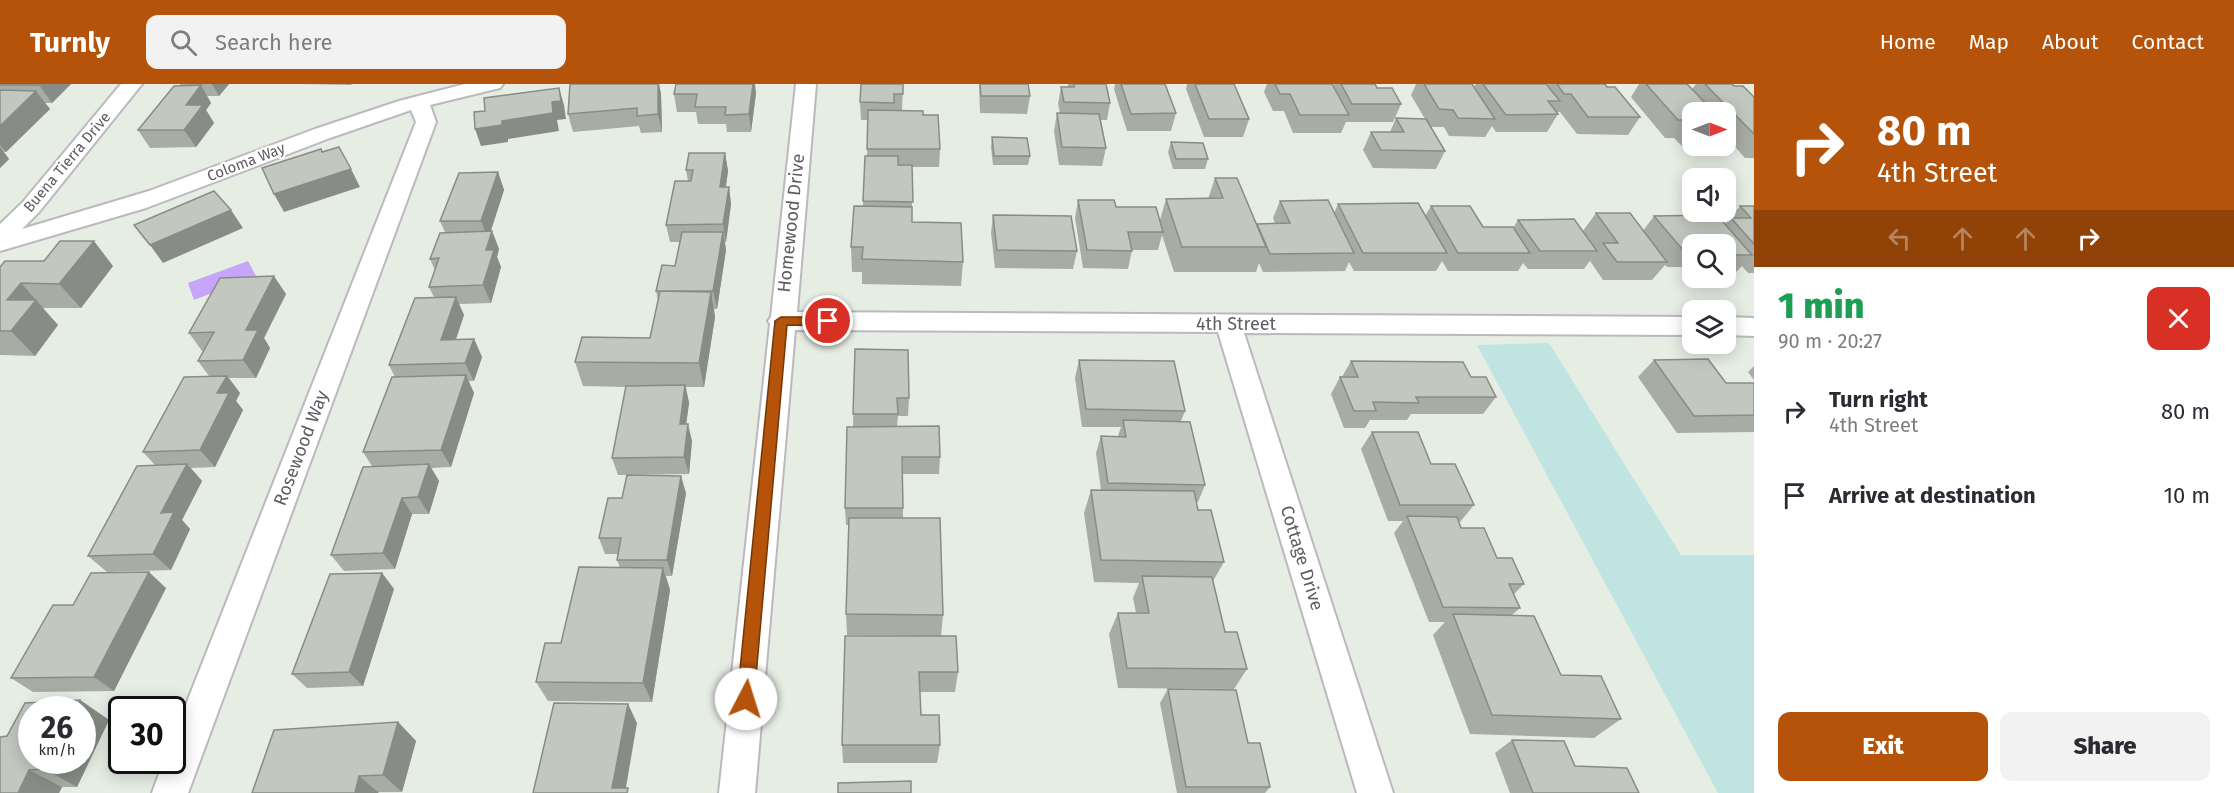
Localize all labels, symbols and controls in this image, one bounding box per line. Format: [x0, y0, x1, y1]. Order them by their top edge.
search box [146, 15, 566, 69]
text: Turnly [30, 26, 110, 59]
icon: search [167, 26, 200, 59]
text: Search here [215, 29, 332, 56]
text: Home [1880, 29, 1936, 55]
text: Map [1969, 29, 2009, 55]
text: About [2042, 29, 2099, 55]
text: Contact [2132, 29, 2204, 55]
north arrow [1682, 102, 1736, 156]
map controls [1682, 102, 1736, 354]
text: 80 m [1877, 106, 1971, 156]
street label: Buena Tierra Drive [20, 108, 114, 216]
icon: right [1778, 108, 1856, 186]
street label: Coloma Way [204, 139, 288, 185]
street label: Homewood Drive [773, 152, 809, 294]
text: 4th Street [1877, 157, 1997, 189]
button: sound [1682, 168, 1736, 222]
icon: left [1883, 222, 1916, 255]
icon: ahead [1946, 222, 1979, 255]
icon: ahead [2009, 222, 2042, 255]
icon: right [2072, 222, 2105, 255]
button: search [1682, 234, 1736, 288]
text: 1 min [1778, 284, 1864, 328]
button: close [2147, 287, 2210, 350]
pin [802, 295, 853, 346]
button: layers [1682, 300, 1736, 354]
icon: arrive [811, 304, 844, 337]
street label: 4th Street [1196, 313, 1277, 335]
text: 90 m · 20:27 [1778, 329, 1882, 353]
text: Turn right [1829, 386, 1928, 413]
street label: Rosewood Way [269, 387, 333, 509]
icon: right [1778, 395, 1811, 428]
text: 80 m [2161, 398, 2210, 425]
text: 4th Street [1829, 413, 1918, 437]
icon: arrive [1778, 479, 1811, 512]
text: Arrive at destination [1829, 482, 2036, 509]
text: 10 m [2164, 482, 2210, 509]
street label: Cottage Drive [1276, 503, 1328, 613]
position arrow [714, 667, 778, 731]
speed limit sign: 30 [108, 696, 186, 774]
text: 26 [41, 710, 73, 746]
button: Exit [1778, 712, 1988, 781]
button: Share [2000, 712, 2210, 781]
text: km/h [38, 741, 76, 759]

